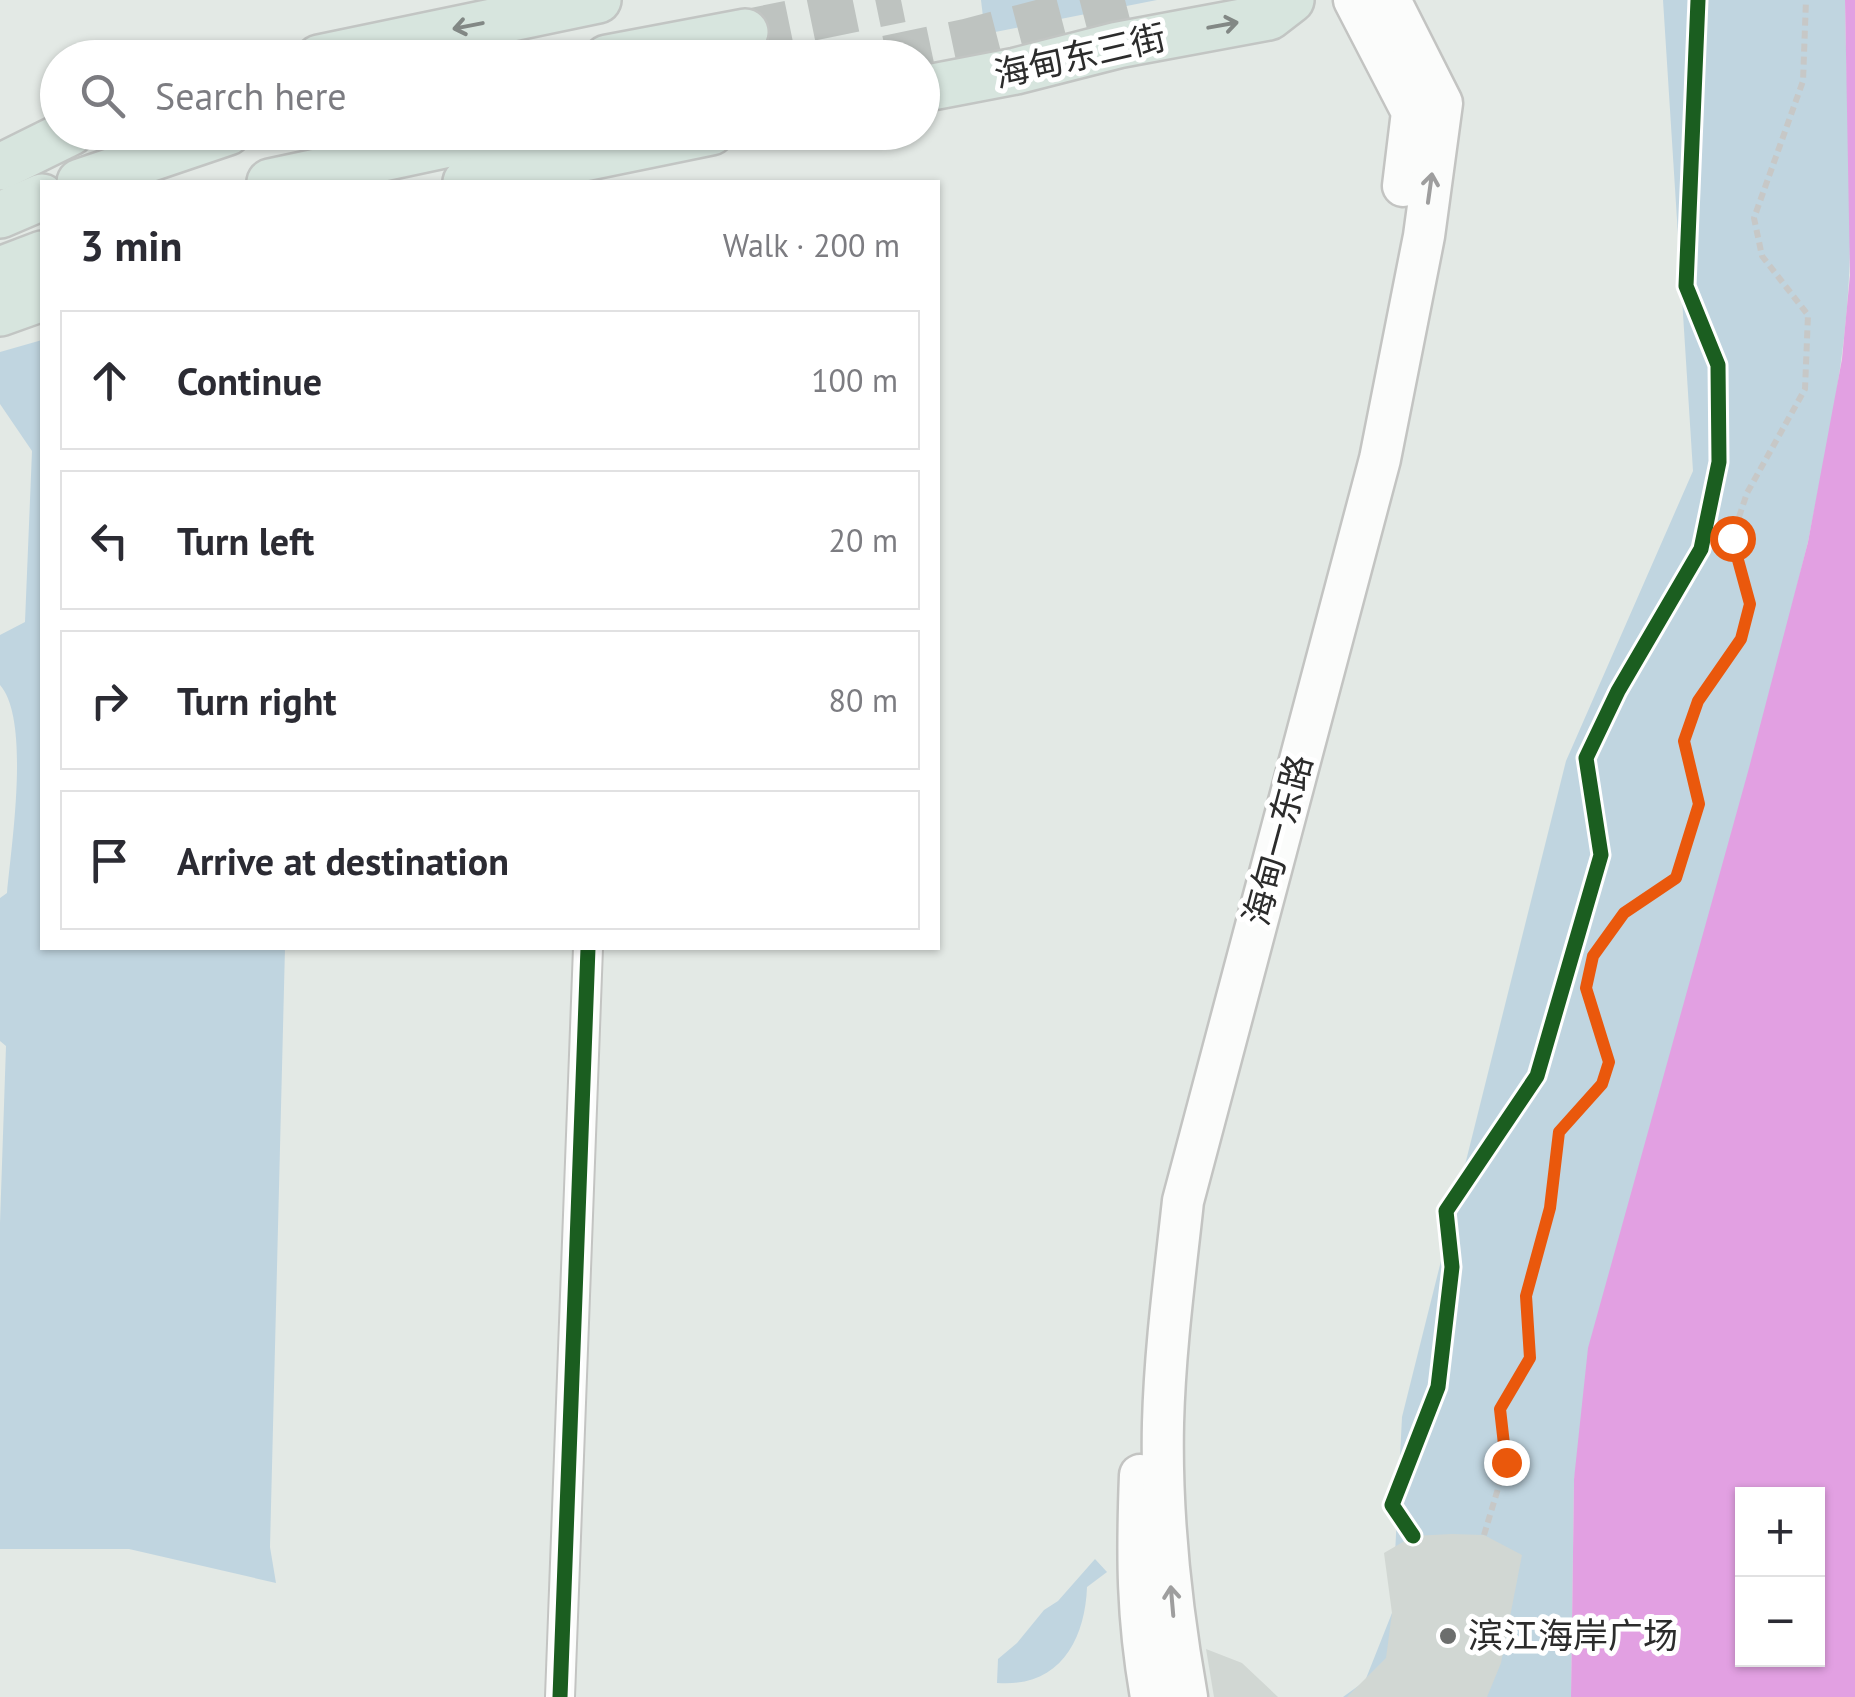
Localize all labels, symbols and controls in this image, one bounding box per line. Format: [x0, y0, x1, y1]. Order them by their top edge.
street label: 海甸东三街 [989, 13, 1170, 97]
one-way arrow [1206, 15, 1239, 34]
one-way arrow [453, 18, 485, 37]
search box [40, 40, 940, 150]
icon: search [75, 68, 130, 123]
text: Search here [155, 71, 347, 120]
one-way arrow [1422, 172, 1440, 204]
text: 3 min [80, 218, 182, 273]
text: Walk · 200 m [723, 224, 900, 266]
icon: ahead [82, 353, 137, 408]
text: Continue [177, 356, 322, 405]
text: 100 m [811, 359, 898, 401]
icon: left [82, 513, 137, 568]
text: Turn left [177, 516, 314, 565]
route start [1710, 516, 1756, 562]
text: 20 m [829, 519, 898, 561]
icon: right [82, 673, 137, 728]
text: Turn right [177, 676, 337, 725]
text: 80 m [829, 679, 898, 721]
street label: 海甸一东路 [1232, 749, 1322, 930]
icon: arrive [82, 833, 137, 888]
text: Arrive at destination [177, 836, 509, 885]
route end [1484, 1440, 1530, 1486]
map controls [1735, 1487, 1825, 1667]
button: + [1735, 1487, 1825, 1577]
button: − [1735, 1577, 1825, 1667]
one-way arrow [1163, 1585, 1182, 1617]
place label: 滨江海岸广场 [1468, 1612, 1678, 1658]
marker: 滨江海岸广场 [1437, 1625, 1459, 1647]

